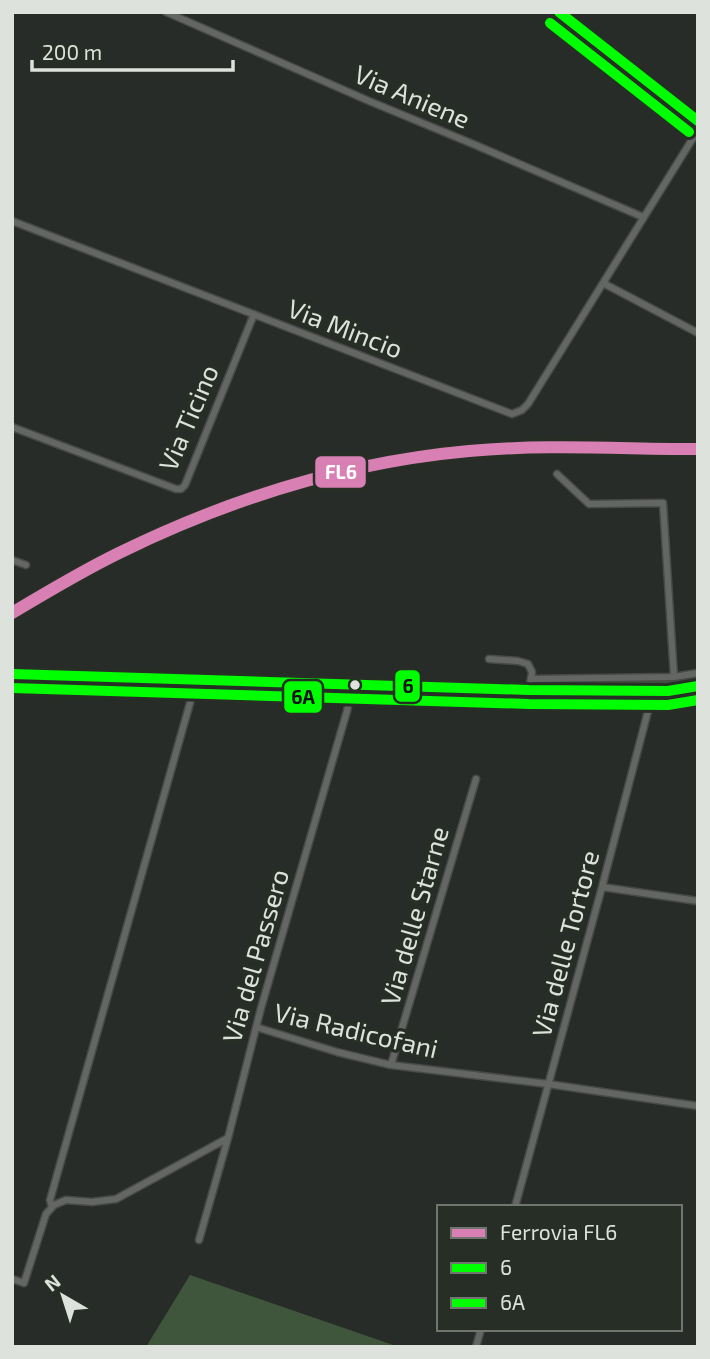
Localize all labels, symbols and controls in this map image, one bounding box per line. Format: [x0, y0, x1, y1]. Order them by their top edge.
scale bar [32, 28, 233, 72]
text: 200 m [42, 39, 102, 64]
street label: Via Aniene [350, 57, 475, 134]
street label: Via Mincio [284, 292, 407, 364]
street label: Via Ticino [151, 360, 224, 475]
line badge: FL6 [314, 455, 367, 489]
text: FL6 [325, 460, 357, 483]
line badge: 6 [394, 669, 421, 703]
text: 6 [402, 674, 414, 697]
unlabelled marker [348, 678, 362, 692]
line badge: 6A [283, 680, 323, 714]
text: 6A [291, 685, 315, 708]
street label: Via delle Starne [373, 823, 454, 1009]
street label: Via delle Tortore [525, 847, 604, 1040]
street label: Via del Passero [215, 865, 294, 1046]
street label: Via Radicofani [271, 996, 441, 1063]
legend [437, 1205, 682, 1331]
text: Ferrovia FL6 [500, 1219, 617, 1244]
text: 6 [500, 1254, 512, 1279]
north arrow [28, 1261, 98, 1331]
text: N [39, 1269, 65, 1296]
text: 6A [500, 1289, 525, 1314]

